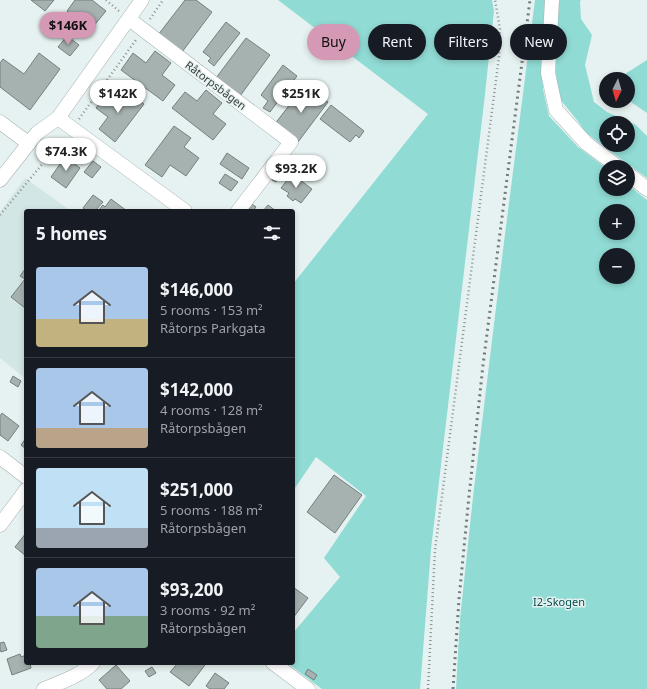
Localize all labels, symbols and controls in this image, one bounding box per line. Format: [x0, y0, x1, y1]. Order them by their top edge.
pin: $146K [40, 12, 96, 46]
text: $146K [49, 16, 87, 34]
chip: Buy [307, 24, 360, 60]
chip: Rent [368, 24, 426, 60]
chip: Filters [434, 24, 502, 60]
chip: New [510, 24, 567, 60]
street label: Råtorpsbågen [182, 57, 250, 113]
north arrow [599, 72, 635, 108]
map controls [599, 72, 635, 284]
pin: $142K [90, 80, 146, 114]
pin: $251K [273, 80, 329, 114]
text: $142K [99, 84, 137, 102]
text: $251K [282, 84, 320, 102]
button: locate [599, 116, 635, 152]
pin: $74.3K [33, 138, 99, 172]
text: $74.3K [45, 142, 87, 160]
pin: $93.2K [263, 155, 329, 189]
text: $93.2K [275, 159, 317, 177]
button: layers [599, 160, 635, 196]
button: + [599, 204, 635, 240]
text: 5 homes [36, 222, 107, 245]
icon: filters [261, 222, 283, 244]
button: − [599, 248, 635, 284]
text: $146,000 [160, 278, 233, 301]
icon: home [68, 283, 116, 331]
text: 5 rooms · 153 m² [160, 301, 263, 319]
text: Råtorps Parkgata [160, 319, 266, 337]
text: $142,000 [160, 378, 233, 401]
icon: home [68, 384, 116, 432]
text: 4 rooms · 128 m² [160, 401, 263, 419]
text: Råtorpsbågen [160, 419, 246, 437]
text: $251,000 [160, 478, 233, 501]
icon: home [68, 484, 116, 532]
text: 5 rooms · 188 m² [160, 501, 263, 519]
text: Råtorpsbågen [160, 519, 246, 537]
text: $93,200 [160, 578, 223, 601]
icon: home [68, 584, 116, 632]
park label: I2-Skogen [533, 594, 585, 609]
text: 3 rooms · 92 m² [160, 601, 255, 619]
text: Råtorpsbågen [160, 619, 246, 637]

